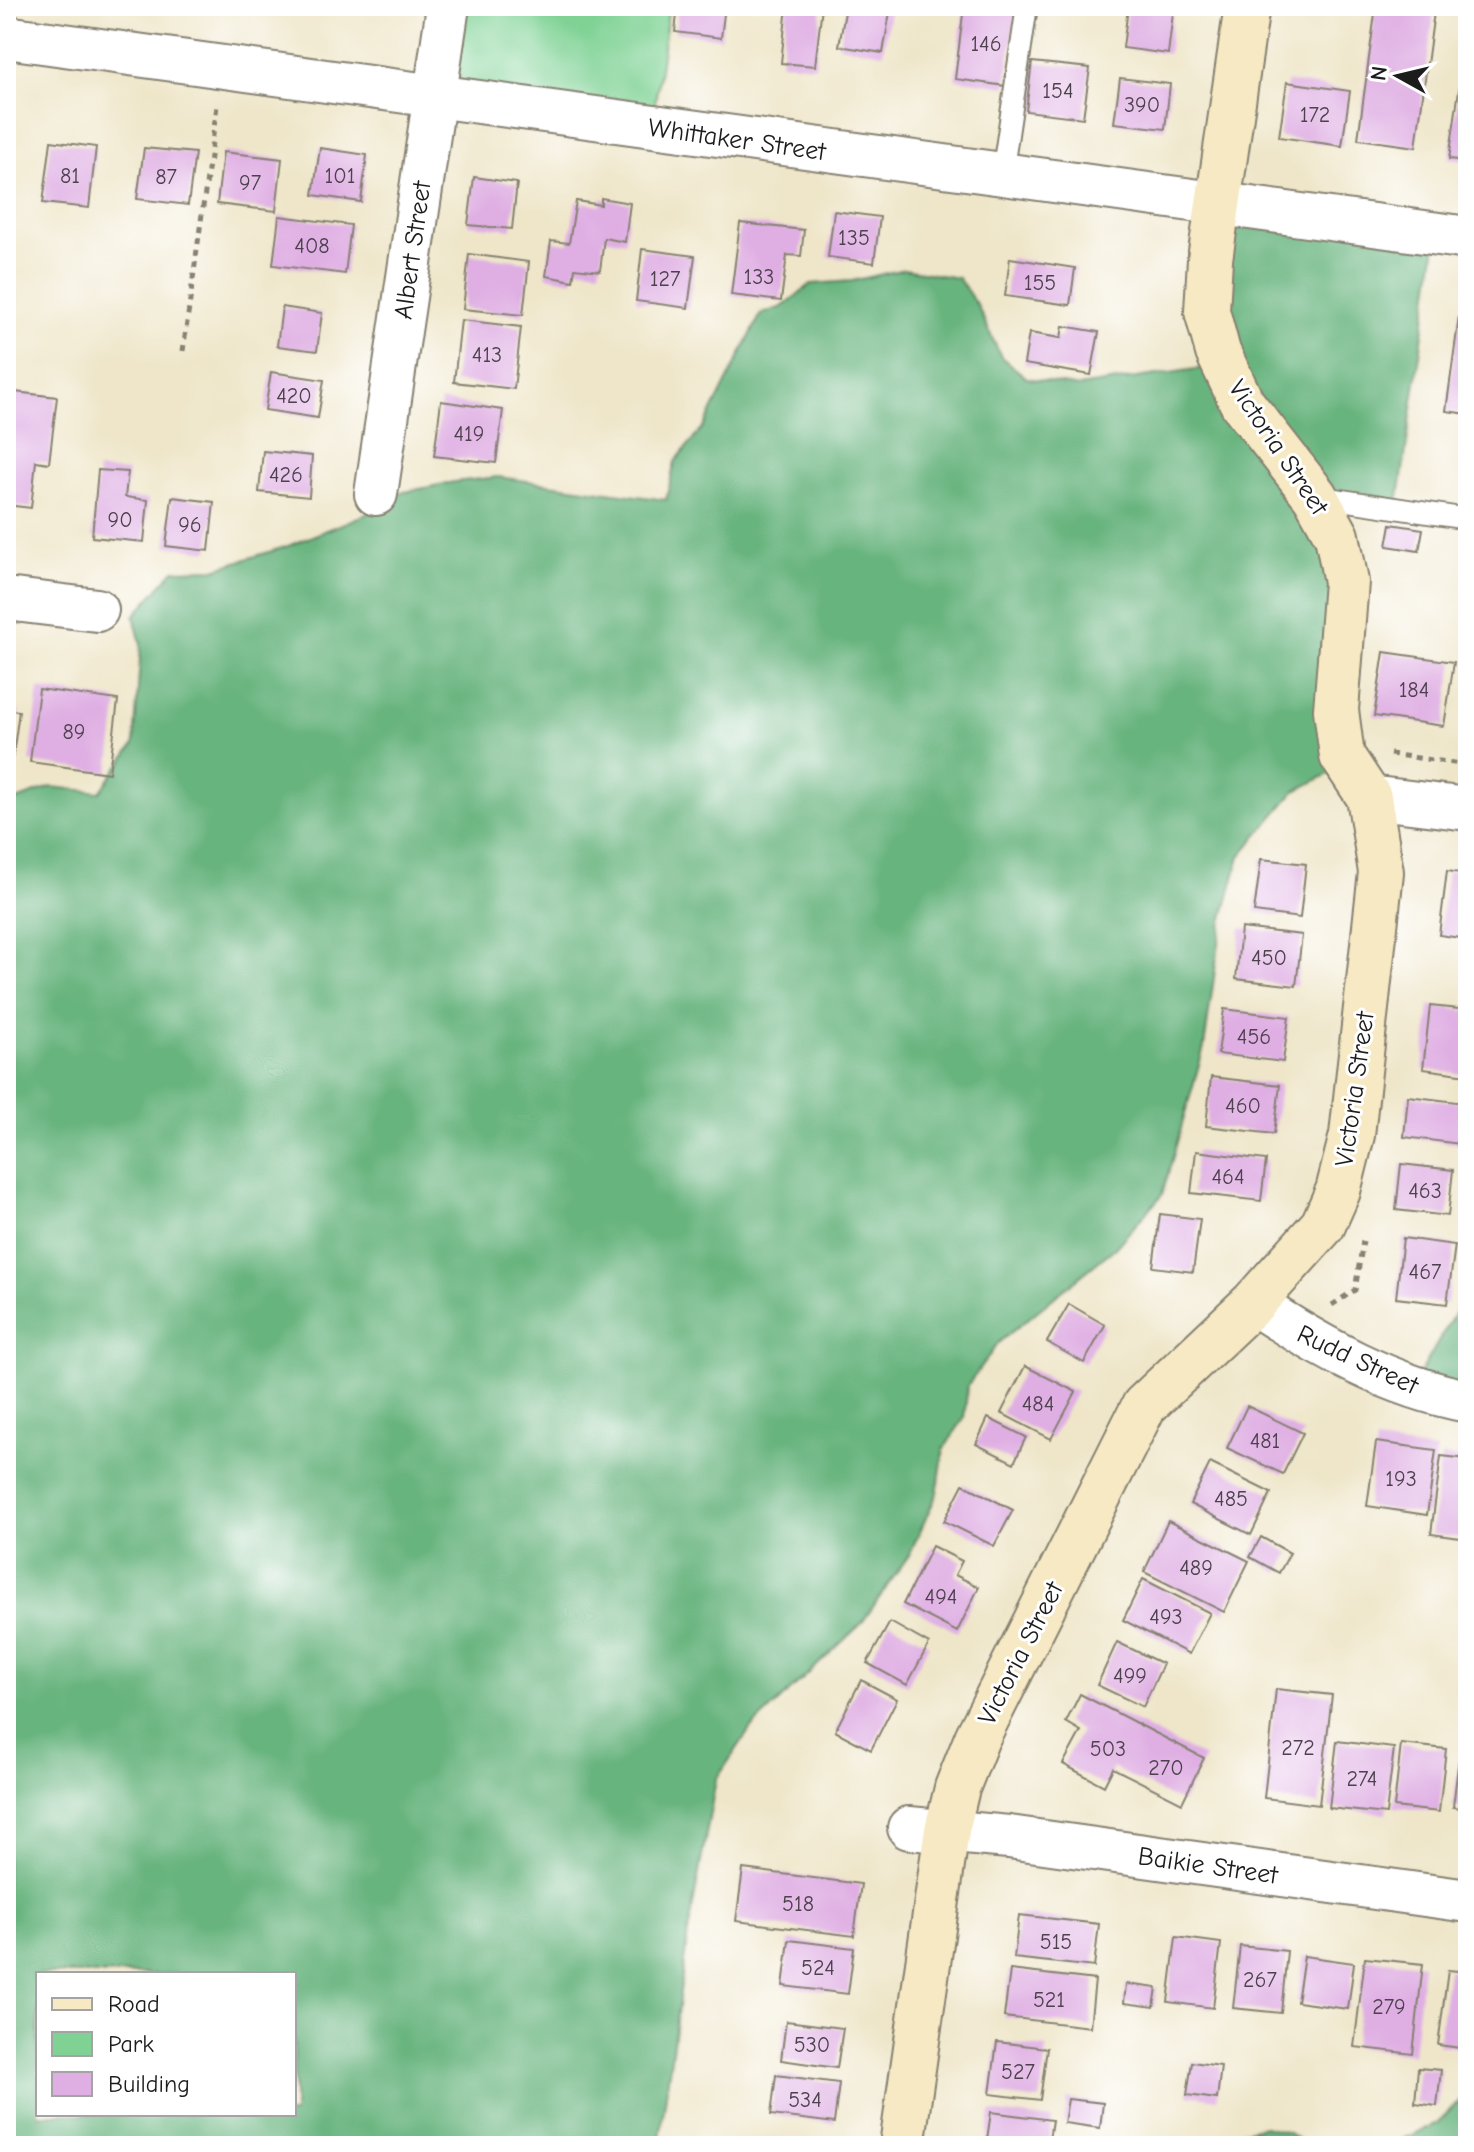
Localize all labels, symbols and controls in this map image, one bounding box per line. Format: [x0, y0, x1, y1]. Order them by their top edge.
house number: 146 [970, 31, 1002, 57]
north arrow [1358, 36, 1438, 116]
text: N [1365, 64, 1393, 82]
house number: 154 [1042, 78, 1074, 104]
house number: 390 [1124, 92, 1160, 118]
house number: 172 [1300, 102, 1330, 128]
street label: Whittaker Street [646, 113, 829, 168]
house number: 81 [60, 163, 80, 189]
house number: 101 [325, 163, 355, 189]
house number: 87 [155, 164, 177, 190]
house number: 97 [239, 170, 262, 196]
street label: Albert Street [388, 178, 438, 321]
house number: 135 [838, 225, 870, 251]
house number: 408 [294, 233, 330, 259]
house number: 133 [744, 264, 774, 290]
house number: 127 [650, 266, 681, 292]
house number: 155 [1024, 270, 1056, 296]
house number: 413 [472, 342, 502, 368]
street label: Victoria Street [1222, 374, 1335, 522]
house number: 420 [276, 383, 312, 409]
house number: 419 [453, 421, 485, 447]
house number: 426 [269, 462, 303, 488]
house number: 90 [107, 507, 133, 533]
house number: 96 [178, 512, 202, 538]
house number: 184 [1399, 677, 1429, 703]
house number: 89 [62, 719, 86, 745]
house number: 450 [1251, 945, 1287, 971]
street label: Victoria Street [1329, 1008, 1381, 1169]
house number: 456 [1237, 1024, 1271, 1050]
house number: 460 [1225, 1093, 1261, 1119]
house number: 464 [1211, 1164, 1245, 1190]
house number: 463 [1408, 1178, 1442, 1204]
house number: 467 [1409, 1259, 1442, 1285]
street label: Rudd Street [1292, 1319, 1424, 1402]
house number: 484 [1022, 1391, 1054, 1417]
house number: 481 [1250, 1428, 1280, 1454]
house number: 193 [1385, 1466, 1417, 1492]
house number: 485 [1214, 1486, 1248, 1512]
house number: 489 [1179, 1555, 1213, 1581]
street label: Victoria Street [972, 1576, 1070, 1730]
house number: 494 [925, 1584, 957, 1610]
house number: 493 [1149, 1604, 1183, 1630]
house number: 499 [1113, 1663, 1147, 1689]
house number: 272 [1281, 1735, 1315, 1761]
house number: 503 [1090, 1736, 1126, 1762]
house number: 270 [1148, 1755, 1184, 1781]
house number: 274 [1347, 1766, 1377, 1792]
street label: Baikie Street [1136, 1841, 1281, 1891]
house number: 518 [782, 1891, 814, 1917]
house number: 515 [1040, 1929, 1072, 1955]
house number: 524 [801, 1955, 835, 1981]
house number: 267 [1243, 1967, 1278, 1993]
legend [36, 1972, 296, 2116]
house number: 521 [1033, 1987, 1065, 2013]
text: Road [108, 1990, 160, 2018]
house number: 279 [1372, 1994, 1406, 2020]
text: Park [108, 2030, 154, 2058]
house number: 530 [794, 2032, 830, 2058]
house number: 527 [1001, 2059, 1035, 2085]
text: Building [108, 2070, 190, 2098]
house number: 534 [788, 2087, 822, 2113]

